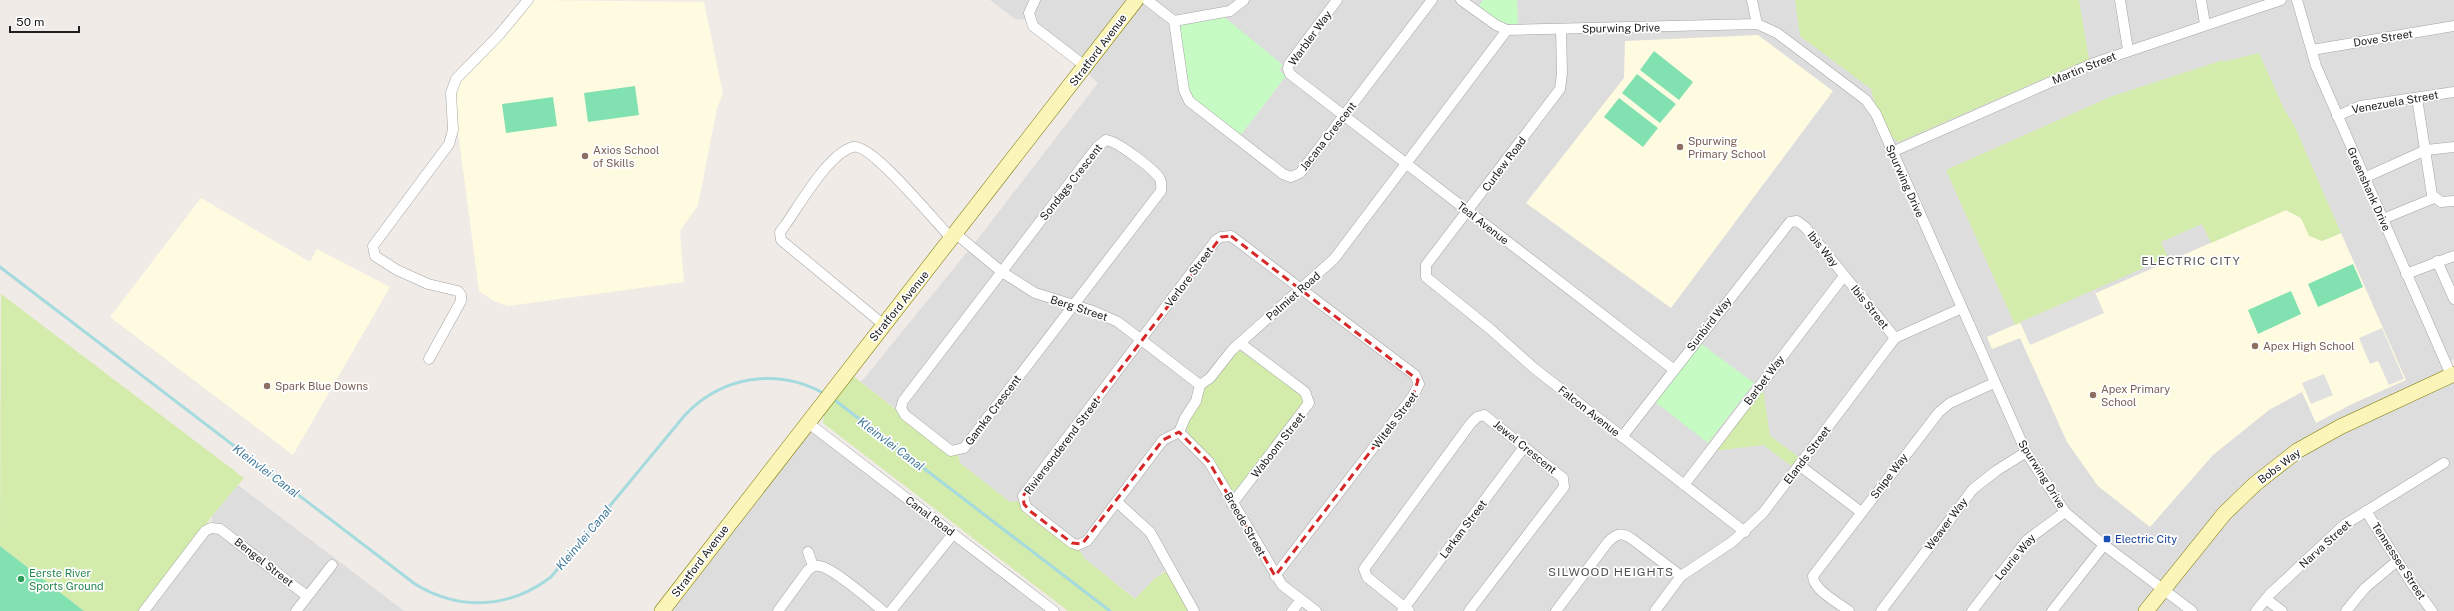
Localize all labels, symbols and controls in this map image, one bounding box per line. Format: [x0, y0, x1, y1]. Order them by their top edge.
scale bar [10, 8, 79, 34]
street label: Warbler Way [1286, 8, 1334, 68]
street label: Stratford Avenue [1067, 12, 1129, 88]
text: 50 m [16, 15, 44, 29]
street label: Spurwing Drive [1582, 21, 1660, 35]
street label: Dove Street [2352, 27, 2414, 49]
street label: Martin Street [2050, 50, 2118, 86]
street label: Venezuela Street [2351, 88, 2439, 116]
street label: Jacana Crescent [1298, 99, 1358, 173]
street label: Curlew Road [1480, 135, 1528, 193]
place label: Spurwing Primary School [1688, 135, 1766, 160]
street label: Sondags Crescent [1037, 141, 1105, 223]
marker: Spurwing Primary School [1675, 142, 1685, 152]
street label: Spurwing Drive [1884, 143, 1926, 219]
place label: Axios School of Skills [593, 144, 659, 169]
street label: Greenshank Drive [2345, 145, 2393, 233]
marker: Axios School of Skills [580, 151, 590, 161]
street label: Teal Avenue [1455, 199, 1511, 247]
street label: Ibis Way [1805, 229, 1841, 269]
street label: Verlore Street [1163, 245, 1215, 309]
district label: ELECTRIC CITY [2141, 254, 2241, 268]
street label: Stratford Avenue [867, 268, 931, 344]
street label: Palmiet Road [1264, 269, 1322, 323]
street label: Ibis Street [1849, 283, 1891, 331]
street label: Berg Street [1049, 293, 1109, 323]
street label: Sunbird Way [1684, 295, 1734, 353]
place label: Apex High School [2263, 340, 2354, 352]
marker: Apex High School [2250, 341, 2260, 351]
street label: Barbet Way [1742, 353, 1787, 407]
street label: Gamka Crescent [963, 373, 1023, 447]
place label: Spark Blue Downs [275, 380, 368, 392]
marker: Spark Blue Downs [262, 381, 272, 391]
street label: Falcon Avenue [1556, 383, 1622, 439]
place label: Apex Primary School [2101, 383, 2170, 408]
street label: Witels Street [1370, 390, 1420, 450]
marker: Apex Primary School [2088, 390, 2098, 400]
street label: Riviersonderend Street [1022, 395, 1102, 497]
street label: Waboom Street [1249, 410, 1307, 480]
water label: Kleinvlei Canal [855, 414, 927, 474]
street label: Jewel Crescent [1491, 418, 1559, 476]
street label: Elands Street [1781, 424, 1833, 486]
street label: Spurwing Drive [2016, 438, 2068, 510]
water label: Kleinvlei Canal [230, 441, 302, 501]
street label: Bobs Way [2255, 446, 2303, 486]
street label: Snipe Way [1868, 451, 1910, 501]
street label: Breede Street [1222, 490, 1268, 558]
street label: Canal Road [903, 494, 957, 538]
street label: Weaver Way [1922, 495, 1970, 552]
street label: Larkan Street [1437, 498, 1489, 560]
water label: Kleinvlei Canal [553, 503, 615, 573]
street label: Narva Street [2297, 518, 2353, 570]
street label: Tennessee Street [2370, 520, 2428, 602]
street label: Stratford Avenue [669, 523, 731, 599]
street label: Lourie Way [1992, 532, 2038, 582]
place label: Electric City [2115, 533, 2177, 545]
marker: Electric City [2102, 534, 2112, 544]
street label: Bengel Street [232, 535, 296, 589]
district label: SILWOOD HEIGHTS [1548, 565, 1674, 579]
place label: Eerste River Sports Ground [29, 567, 104, 592]
marker: Eerste River Sports Ground [16, 574, 26, 584]

